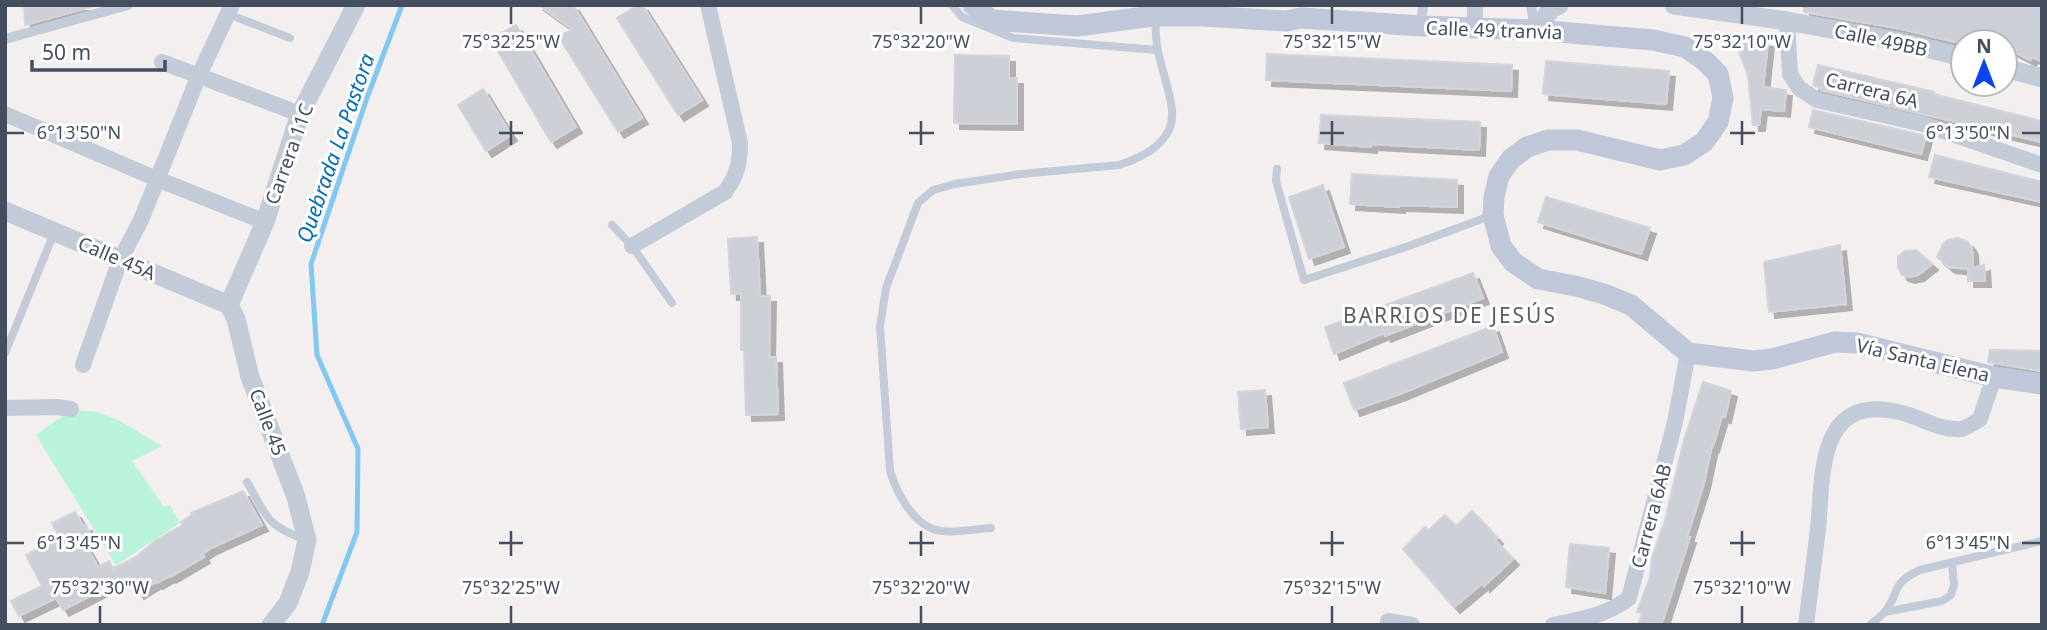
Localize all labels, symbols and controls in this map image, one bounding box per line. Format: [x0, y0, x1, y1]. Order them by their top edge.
street label: Calle 49 tranvia [1425, 15, 1563, 45]
street label: Calle 49BB [1832, 17, 1930, 63]
scale bar [32, 28, 164, 72]
north arrow [1949, 28, 2019, 98]
text: 75°32'25"W [462, 29, 560, 53]
text: 75°32'20"W [872, 29, 970, 53]
text: 75°32'15"W [1283, 29, 1381, 53]
text: 75°32'10"W [1693, 29, 1791, 53]
text: N [1976, 33, 1992, 59]
text: 50 m [42, 38, 91, 66]
water label: Quebrada La Pastora [289, 50, 381, 246]
street label: Carrera 6A [1823, 66, 1922, 114]
street label: Carrera 11C [259, 100, 319, 208]
text: 6°13'50"N [37, 120, 121, 144]
text: 6°13'50"N [1926, 120, 2010, 144]
street label: Calle 45A [74, 230, 161, 286]
district label: BARRIOS DE JESÚS [1343, 301, 1557, 329]
street label: Vía Santa Elena [1854, 332, 1992, 388]
street label: Calle 45 [243, 385, 293, 459]
street label: Carrera 6AB [1625, 461, 1677, 571]
text: 6°13'45"N [37, 530, 121, 554]
text: 6°13'45"N [1926, 530, 2010, 554]
text: 75°32'30"W [51, 575, 149, 599]
text: 75°32'25"W [462, 575, 560, 599]
text: 75°32'20"W [872, 575, 970, 599]
text: 75°32'15"W [1283, 575, 1381, 599]
text: 75°32'10"W [1693, 575, 1791, 599]

